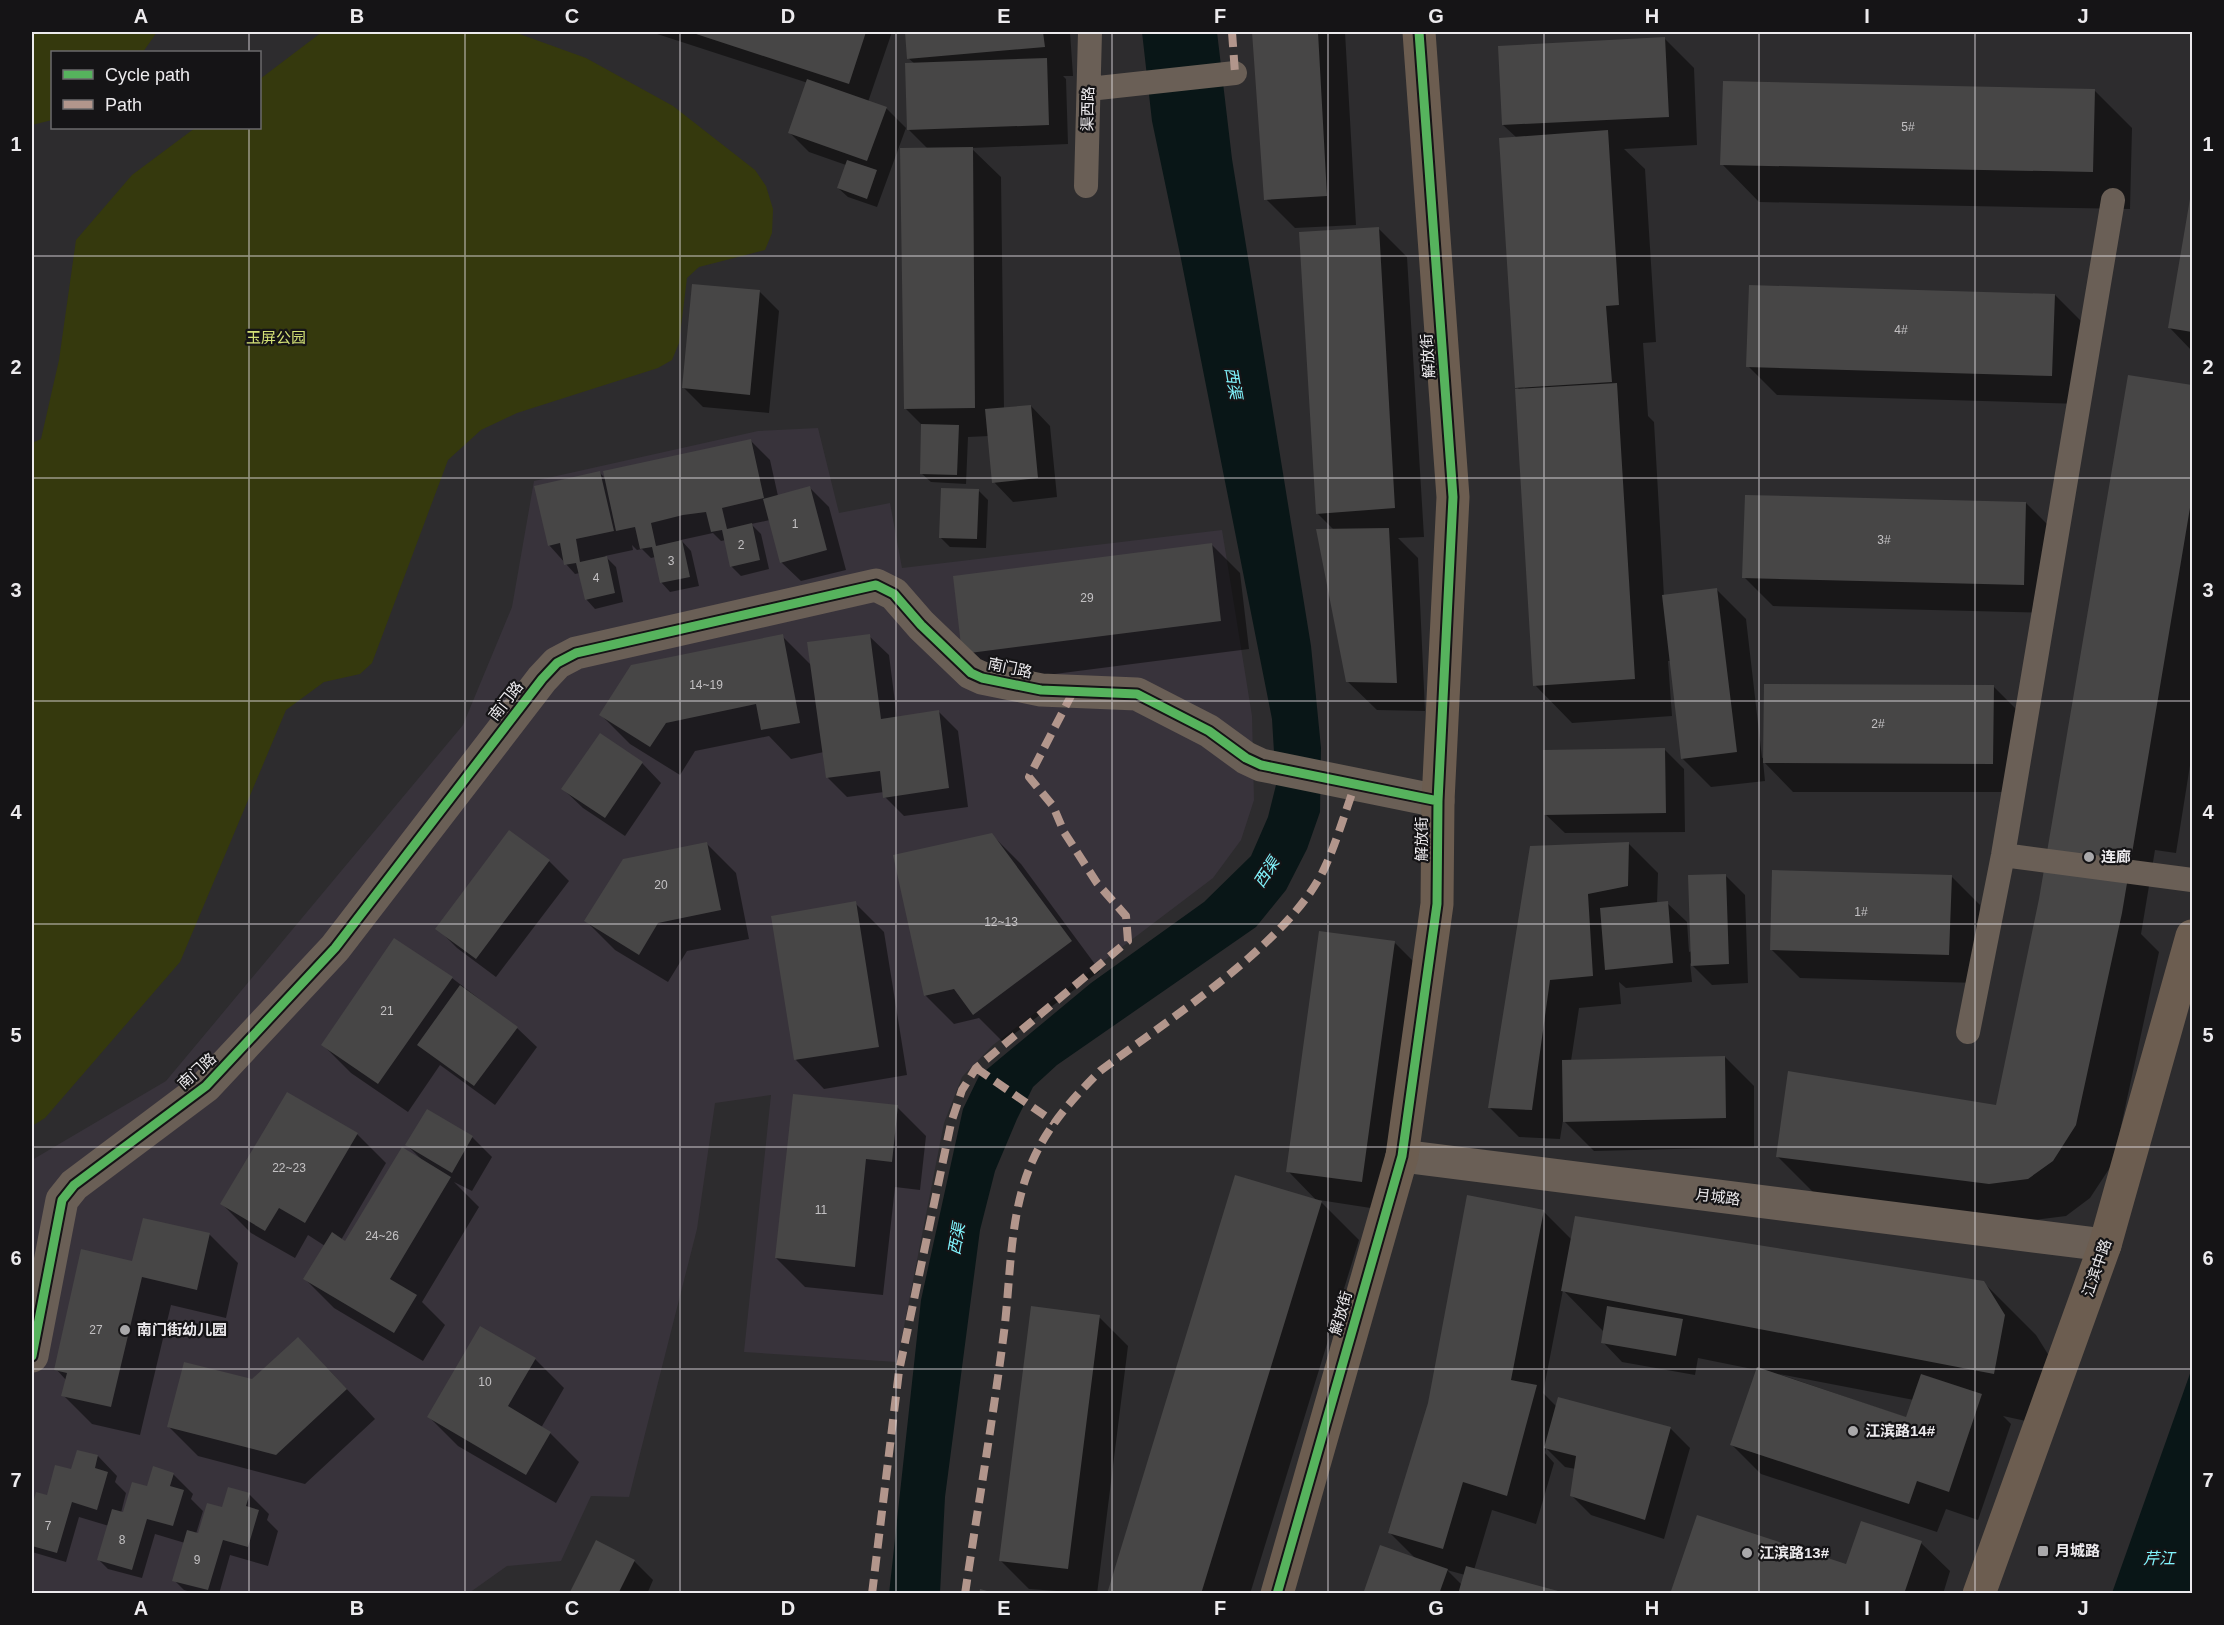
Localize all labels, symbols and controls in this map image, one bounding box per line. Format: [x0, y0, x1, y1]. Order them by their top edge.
text: A [134, 5, 148, 27]
text: B [350, 5, 364, 27]
text: C [565, 5, 579, 27]
text: D [781, 5, 795, 27]
text: E [997, 5, 1011, 27]
text: F [1214, 5, 1226, 27]
text: G [1428, 5, 1444, 27]
text: H [1645, 5, 1659, 27]
text: I [1864, 5, 1870, 27]
text: J [2077, 5, 2089, 27]
legend [51, 51, 261, 129]
text: Cycle path [105, 65, 190, 85]
street label: 渠西路 [1079, 86, 1096, 132]
text: Path [105, 95, 142, 115]
house number: 5# [1901, 120, 1915, 134]
text: 1 [10, 133, 22, 155]
text: 1 [2202, 133, 2214, 155]
house number: 4# [1894, 323, 1908, 337]
park label: 玉屏公园 [246, 329, 306, 346]
street label: 解放街 [1417, 333, 1438, 379]
text: 2 [10, 356, 22, 378]
text: 2 [2202, 356, 2214, 378]
water label: 西渠 [1222, 366, 1245, 402]
house number: 1 [792, 517, 799, 531]
house number: 3# [1877, 533, 1891, 547]
house number: 2 [738, 538, 745, 552]
house number: 3 [668, 554, 675, 568]
house number: 4 [593, 571, 600, 585]
text: 3 [10, 579, 22, 601]
text: 3 [2202, 579, 2214, 601]
house number: 29 [1080, 591, 1094, 605]
street label: 南门路 [986, 655, 1034, 681]
street label: 南门路 [485, 678, 526, 724]
house number: 14~19 [689, 678, 723, 692]
house number: 2# [1871, 717, 1885, 731]
text: 4 [10, 801, 22, 823]
text: 4 [2202, 801, 2214, 823]
street label: 解放街 [1413, 816, 1430, 862]
place label: 连廊 [2101, 848, 2131, 865]
marker: 连廊 [2082, 850, 2096, 864]
water label: 西渠 [1251, 853, 1283, 890]
house number: 20 [654, 878, 668, 892]
house number: 1# [1854, 905, 1868, 919]
house number: 12~13 [984, 915, 1018, 929]
house number: 21 [380, 1004, 394, 1018]
text: 5 [10, 1024, 22, 1046]
text: 5 [2202, 1024, 2214, 1046]
street label: 南门路 [174, 1049, 219, 1092]
house number: 22~23 [272, 1161, 306, 1175]
street label: 月城路 [1695, 1185, 1741, 1208]
house number: 11 [815, 1203, 828, 1217]
water label: 西渠 [945, 1220, 968, 1256]
house number: 24~26 [365, 1229, 399, 1243]
street label: 江滨中路 [2079, 1237, 2114, 1299]
text: 6 [10, 1247, 22, 1269]
text: 6 [2202, 1247, 2214, 1269]
street label: 解放街 [1326, 1289, 1355, 1337]
place label: 南门街幼儿园 [137, 1321, 227, 1338]
house number: 27 [89, 1323, 103, 1337]
marker: 南门街幼儿园 [118, 1323, 132, 1337]
house number: 10 [478, 1375, 492, 1389]
place label: 江滨路14# [1865, 1422, 1936, 1439]
marker: 江滨路14# [1846, 1424, 1860, 1438]
text: 7 [10, 1469, 22, 1491]
text: 7 [2202, 1469, 2214, 1491]
house number: 7 [45, 1519, 52, 1533]
house number: 8 [119, 1533, 126, 1547]
place label: 月城路 [2055, 1542, 2100, 1559]
place label: 江滨路13# [1759, 1544, 1830, 1561]
marker: 月城路 [2036, 1544, 2050, 1558]
marker: 江滨路13# [1740, 1546, 1754, 1560]
water label: 芹江 [2143, 1550, 2177, 1567]
house number: 9 [194, 1553, 201, 1567]
text: A [134, 1597, 148, 1619]
text: B [350, 1597, 364, 1619]
text: C [565, 1597, 579, 1619]
text: D [781, 1597, 795, 1619]
text: E [997, 1597, 1011, 1619]
text: F [1214, 1597, 1226, 1619]
text: G [1428, 1597, 1444, 1619]
text: H [1645, 1597, 1659, 1619]
text: I [1864, 1597, 1870, 1619]
text: J [2077, 1597, 2089, 1619]

